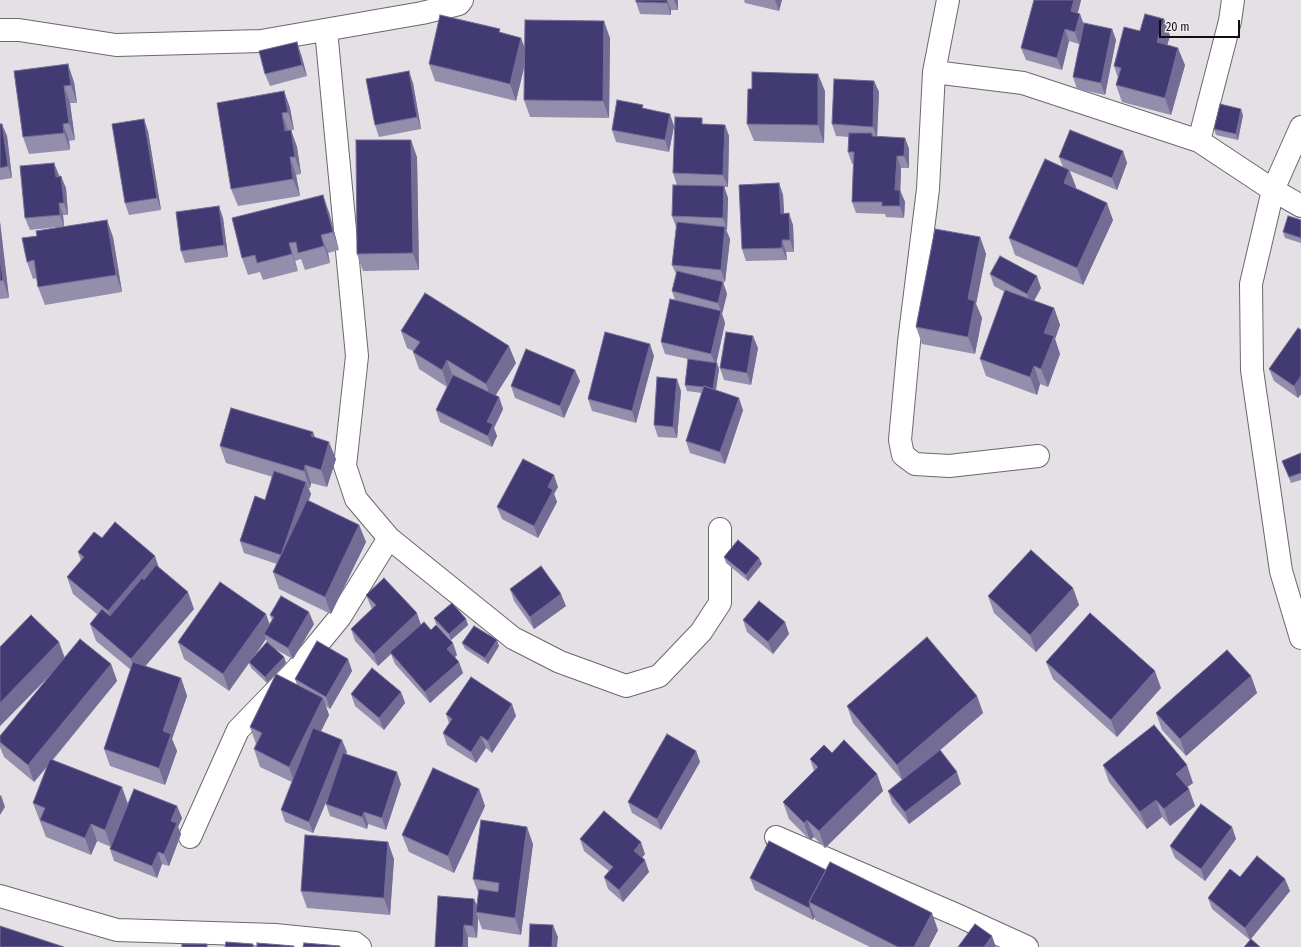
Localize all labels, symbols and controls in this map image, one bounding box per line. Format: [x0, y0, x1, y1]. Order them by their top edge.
scale bar [1161, 12, 1242, 38]
text: 20 m [1166, 20, 1190, 34]

